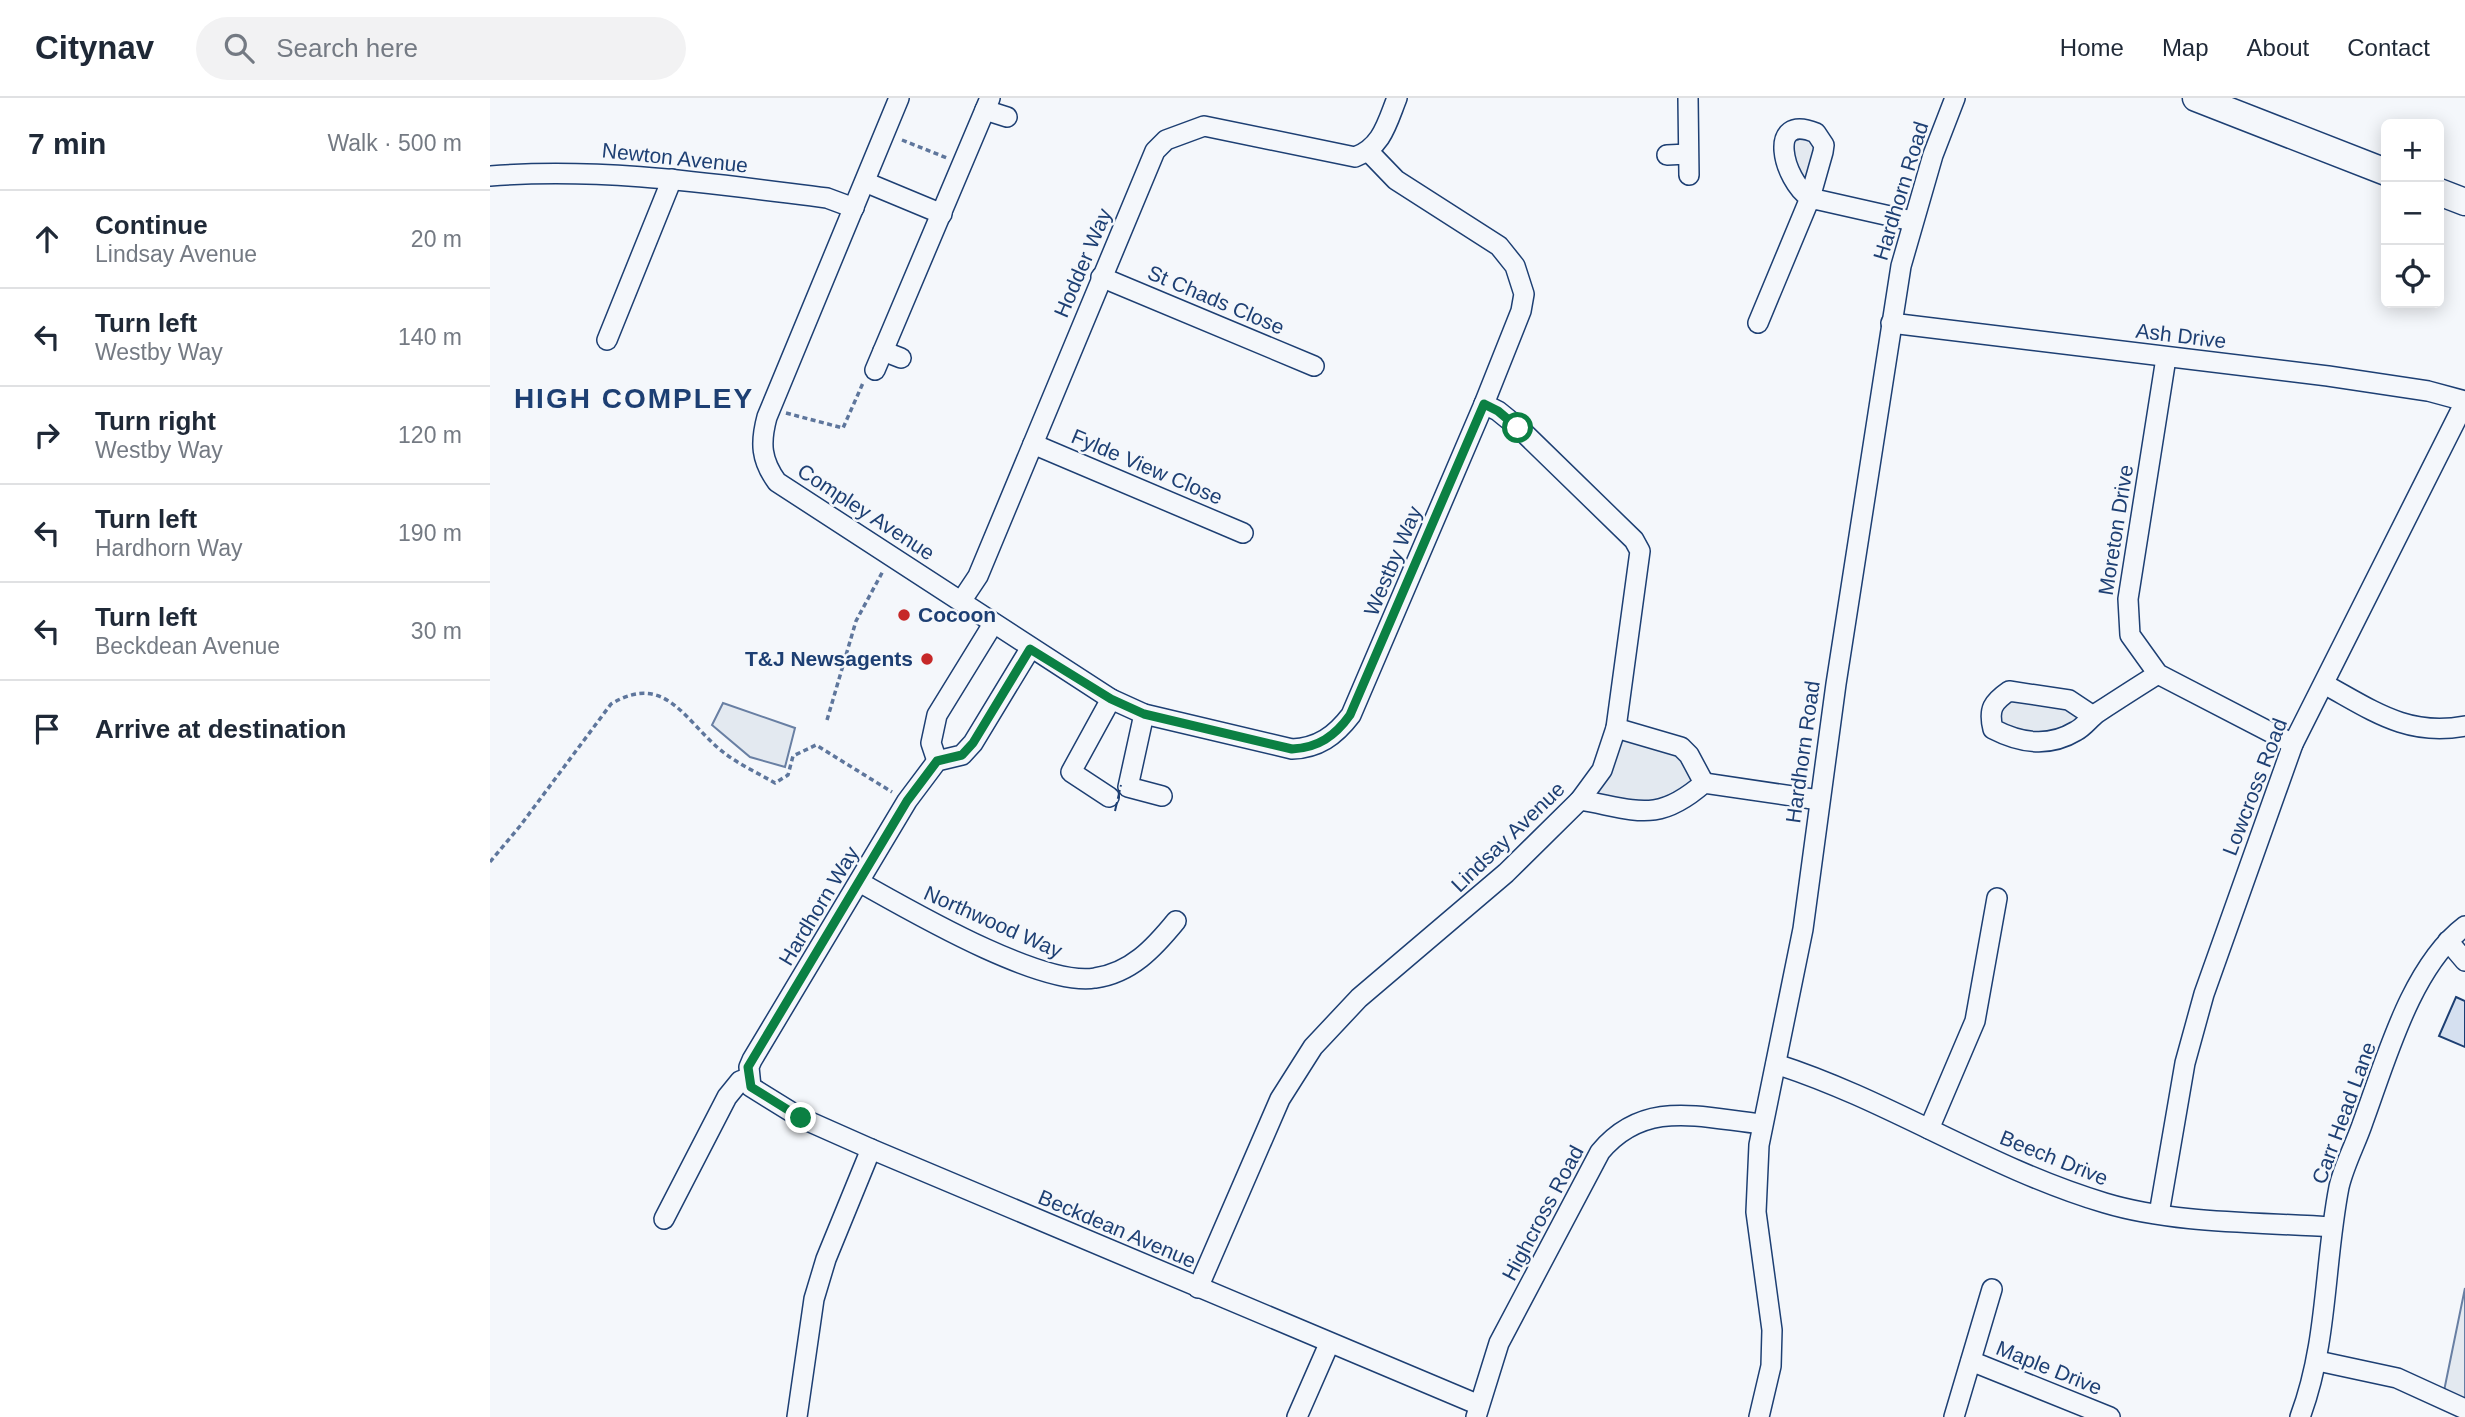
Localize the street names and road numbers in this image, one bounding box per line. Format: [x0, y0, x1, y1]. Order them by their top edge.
street label: Hardhorn Road [1869, 119, 1933, 263]
street label: Newton Avenue [601, 138, 749, 177]
street label: Hodder Way [1049, 204, 1116, 321]
street label: St Chads Close [1145, 260, 1288, 339]
street label: Ash Drive [2134, 319, 2228, 352]
street label: Fylde View Close [1068, 424, 1226, 509]
street label: Compley Avenue [794, 459, 939, 564]
street label: Moreton Drive [2094, 463, 2137, 597]
street label: Westby Way [1359, 502, 1426, 619]
street label: Hardhorn Road [1781, 679, 1824, 825]
street label: Lowcross Road [2218, 715, 2291, 859]
street label: Lindsay Avenue [1446, 777, 1569, 896]
street label: Hardhorn Way [774, 842, 863, 969]
street label: Northwood Way [921, 881, 1066, 962]
street label: Carr Head Lane [2307, 1039, 2380, 1187]
street label: Beech Drive [1997, 1125, 2112, 1190]
street label: Highcross Road [1497, 1141, 1588, 1284]
street label: Beckdean Avenue [1035, 1185, 1199, 1272]
street label: Maple Drive [1993, 1336, 2105, 1399]

